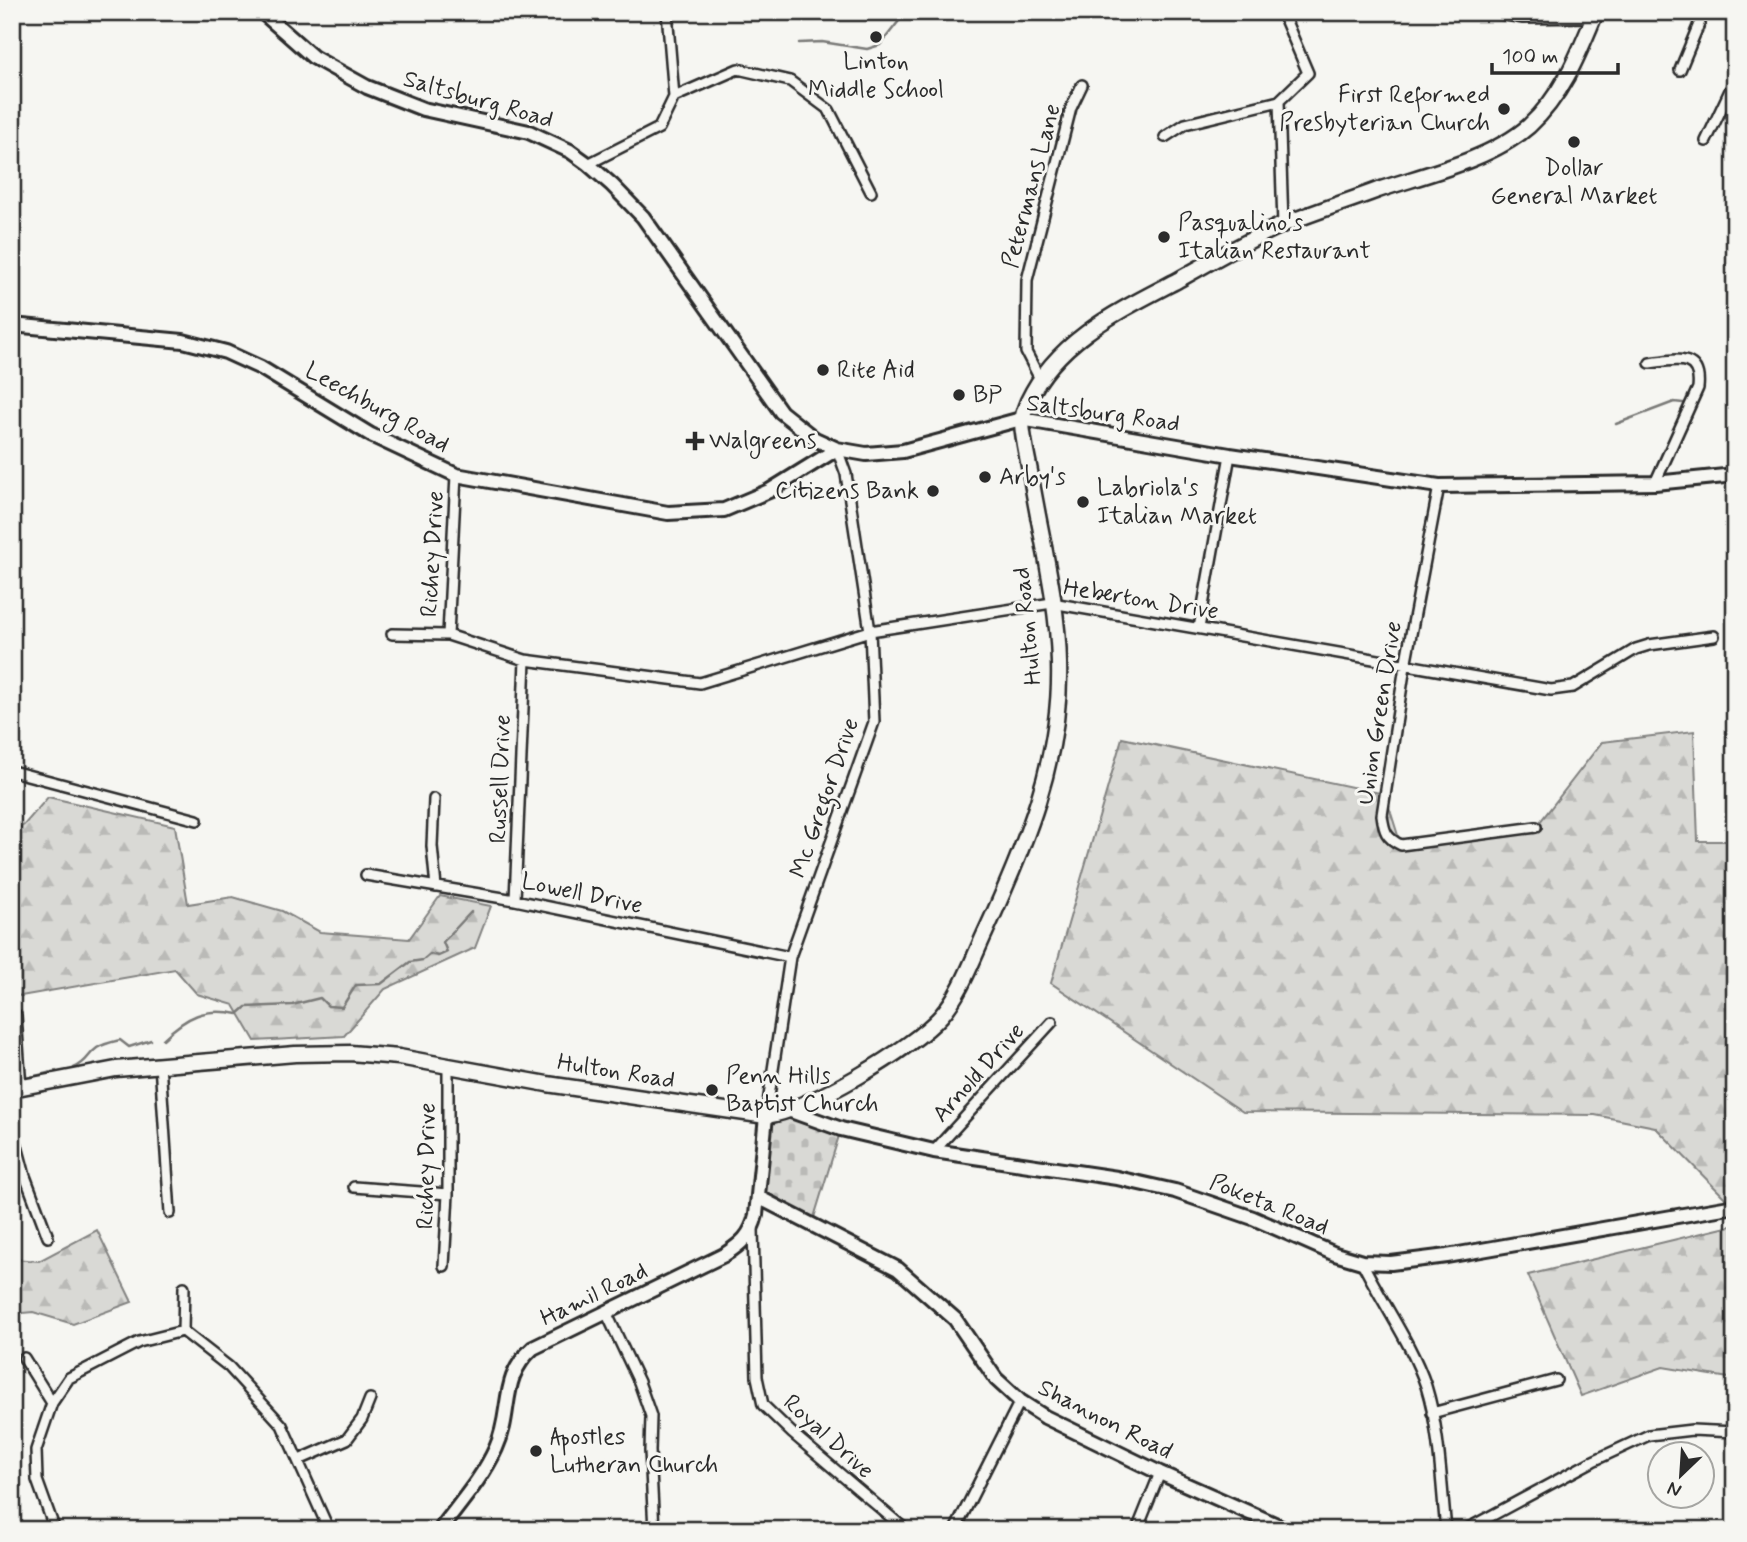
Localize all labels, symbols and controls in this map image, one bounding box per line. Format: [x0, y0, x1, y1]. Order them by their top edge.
marker: Linton Middle School [868, 29, 884, 45]
scale bar [1492, 32, 1618, 76]
text: 100 m [1502, 43, 1558, 71]
place label: Linton Middle School [808, 47, 944, 106]
street label: Saltsburg Road [399, 64, 557, 136]
place label: First Reformed Presbyterian Church [1279, 80, 1490, 139]
street label: Petermans Lane [995, 100, 1069, 272]
marker: First Reformed Presbyterian Church [1496, 101, 1512, 117]
marker: Dollar General Market [1566, 134, 1582, 150]
place label: Dollar General Market [1490, 153, 1658, 212]
place label: Pasqualino's Italian Restaurant [1178, 208, 1371, 267]
marker: Pasqualino's Italian Restaurant [1156, 229, 1172, 245]
street label: Leechburg Road [298, 355, 455, 462]
place label: Rite Aid [837, 355, 915, 386]
marker: Rite Aid [815, 362, 831, 378]
place label: BP [973, 380, 1002, 411]
marker: BP [951, 387, 967, 403]
street label: Saltsburg Road [1024, 388, 1182, 440]
place label: Walgreens [709, 426, 817, 459]
marker: Walgreens [687, 433, 703, 449]
place label: Arby's [999, 462, 1066, 493]
marker: Arby's [977, 469, 993, 485]
place label: Labriola's Italian Market [1097, 473, 1257, 532]
place label: Citizens Bank [775, 476, 919, 507]
marker: Citizens Bank [925, 483, 941, 499]
street label: Richey Drive [414, 490, 452, 618]
marker: Labriola's Italian Market [1075, 494, 1091, 510]
street label: Hulton Road [1006, 565, 1050, 687]
street label: Heberton Drive [1061, 572, 1221, 628]
street label: Union Green Drive [1350, 619, 1410, 807]
street label: Russell Drive [483, 714, 519, 844]
street label: Mc Gregor Drive [783, 714, 870, 883]
street label: Lowell Drive [519, 866, 645, 922]
street label: Arnold Drive [926, 1016, 1032, 1130]
street label: Hulton Road [555, 1047, 677, 1097]
place label: Penn Hills Baptist Church [726, 1061, 879, 1120]
marker: Penn Hills Baptist Church [704, 1082, 720, 1098]
street label: Richey Drive [410, 1102, 444, 1230]
street label: Poketa Road [1205, 1167, 1333, 1243]
street label: Hamil Road [535, 1256, 653, 1334]
street label: Shannon Road [1032, 1373, 1178, 1467]
street label: Royal Drive [776, 1388, 880, 1486]
place label: Apostles Lutheran Church [550, 1422, 718, 1481]
north arrow [1646, 1440, 1716, 1510]
marker: Apostles Lutheran Church [528, 1443, 544, 1459]
text: N [1663, 1475, 1685, 1503]

